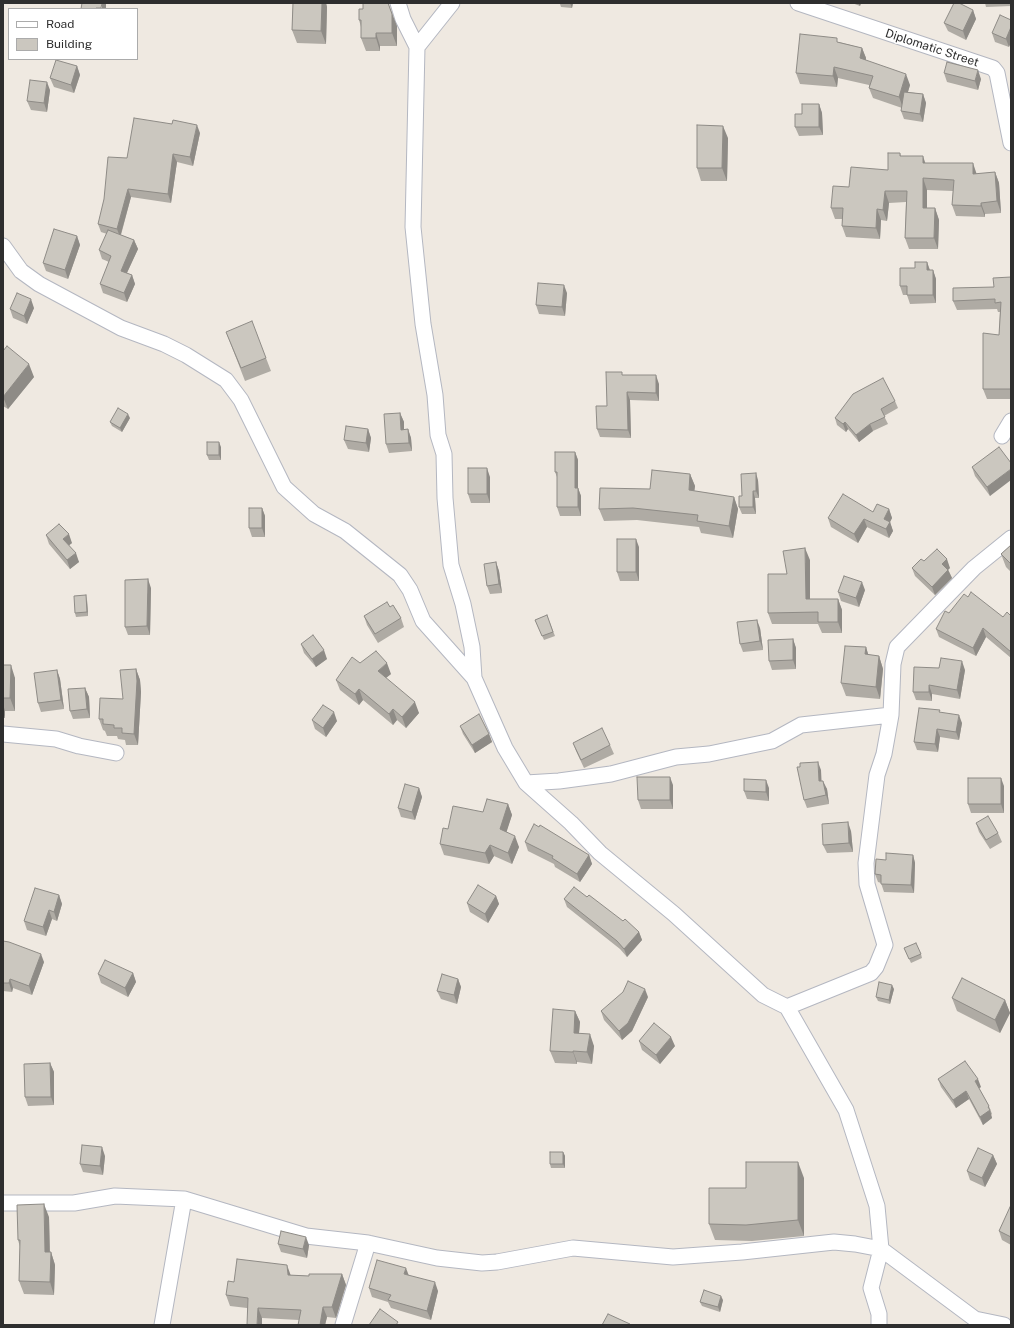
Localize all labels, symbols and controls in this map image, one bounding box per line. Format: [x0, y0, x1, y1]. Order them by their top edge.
legend [8, 8, 138, 60]
text: Road [46, 17, 74, 31]
street label: Diplomatic Street [883, 26, 981, 70]
text: Building [46, 37, 92, 51]

